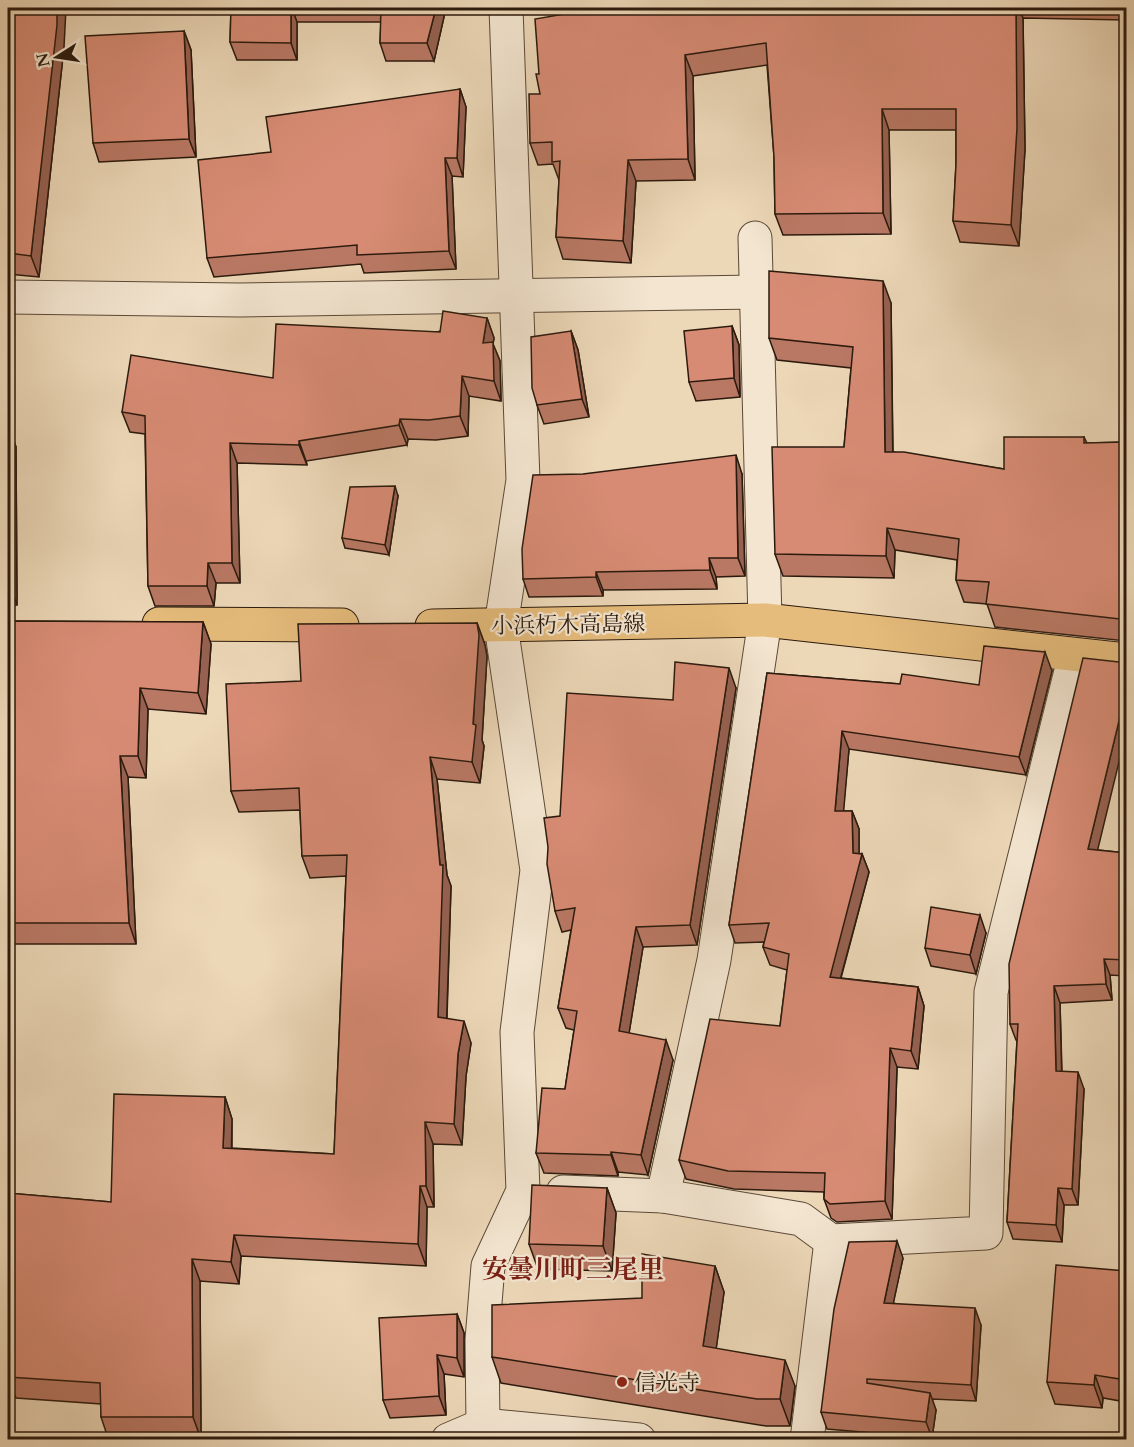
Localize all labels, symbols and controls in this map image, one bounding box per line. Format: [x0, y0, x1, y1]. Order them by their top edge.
north arrow [27, 27, 87, 87]
text: N [31, 51, 56, 69]
street label: 小浜朽木高島線 [491, 609, 645, 641]
district label: 安曇川町三尾里 [482, 1252, 664, 1287]
place label: 信光寺 [634, 1368, 700, 1398]
marker: 信光寺 [615, 1375, 629, 1389]

